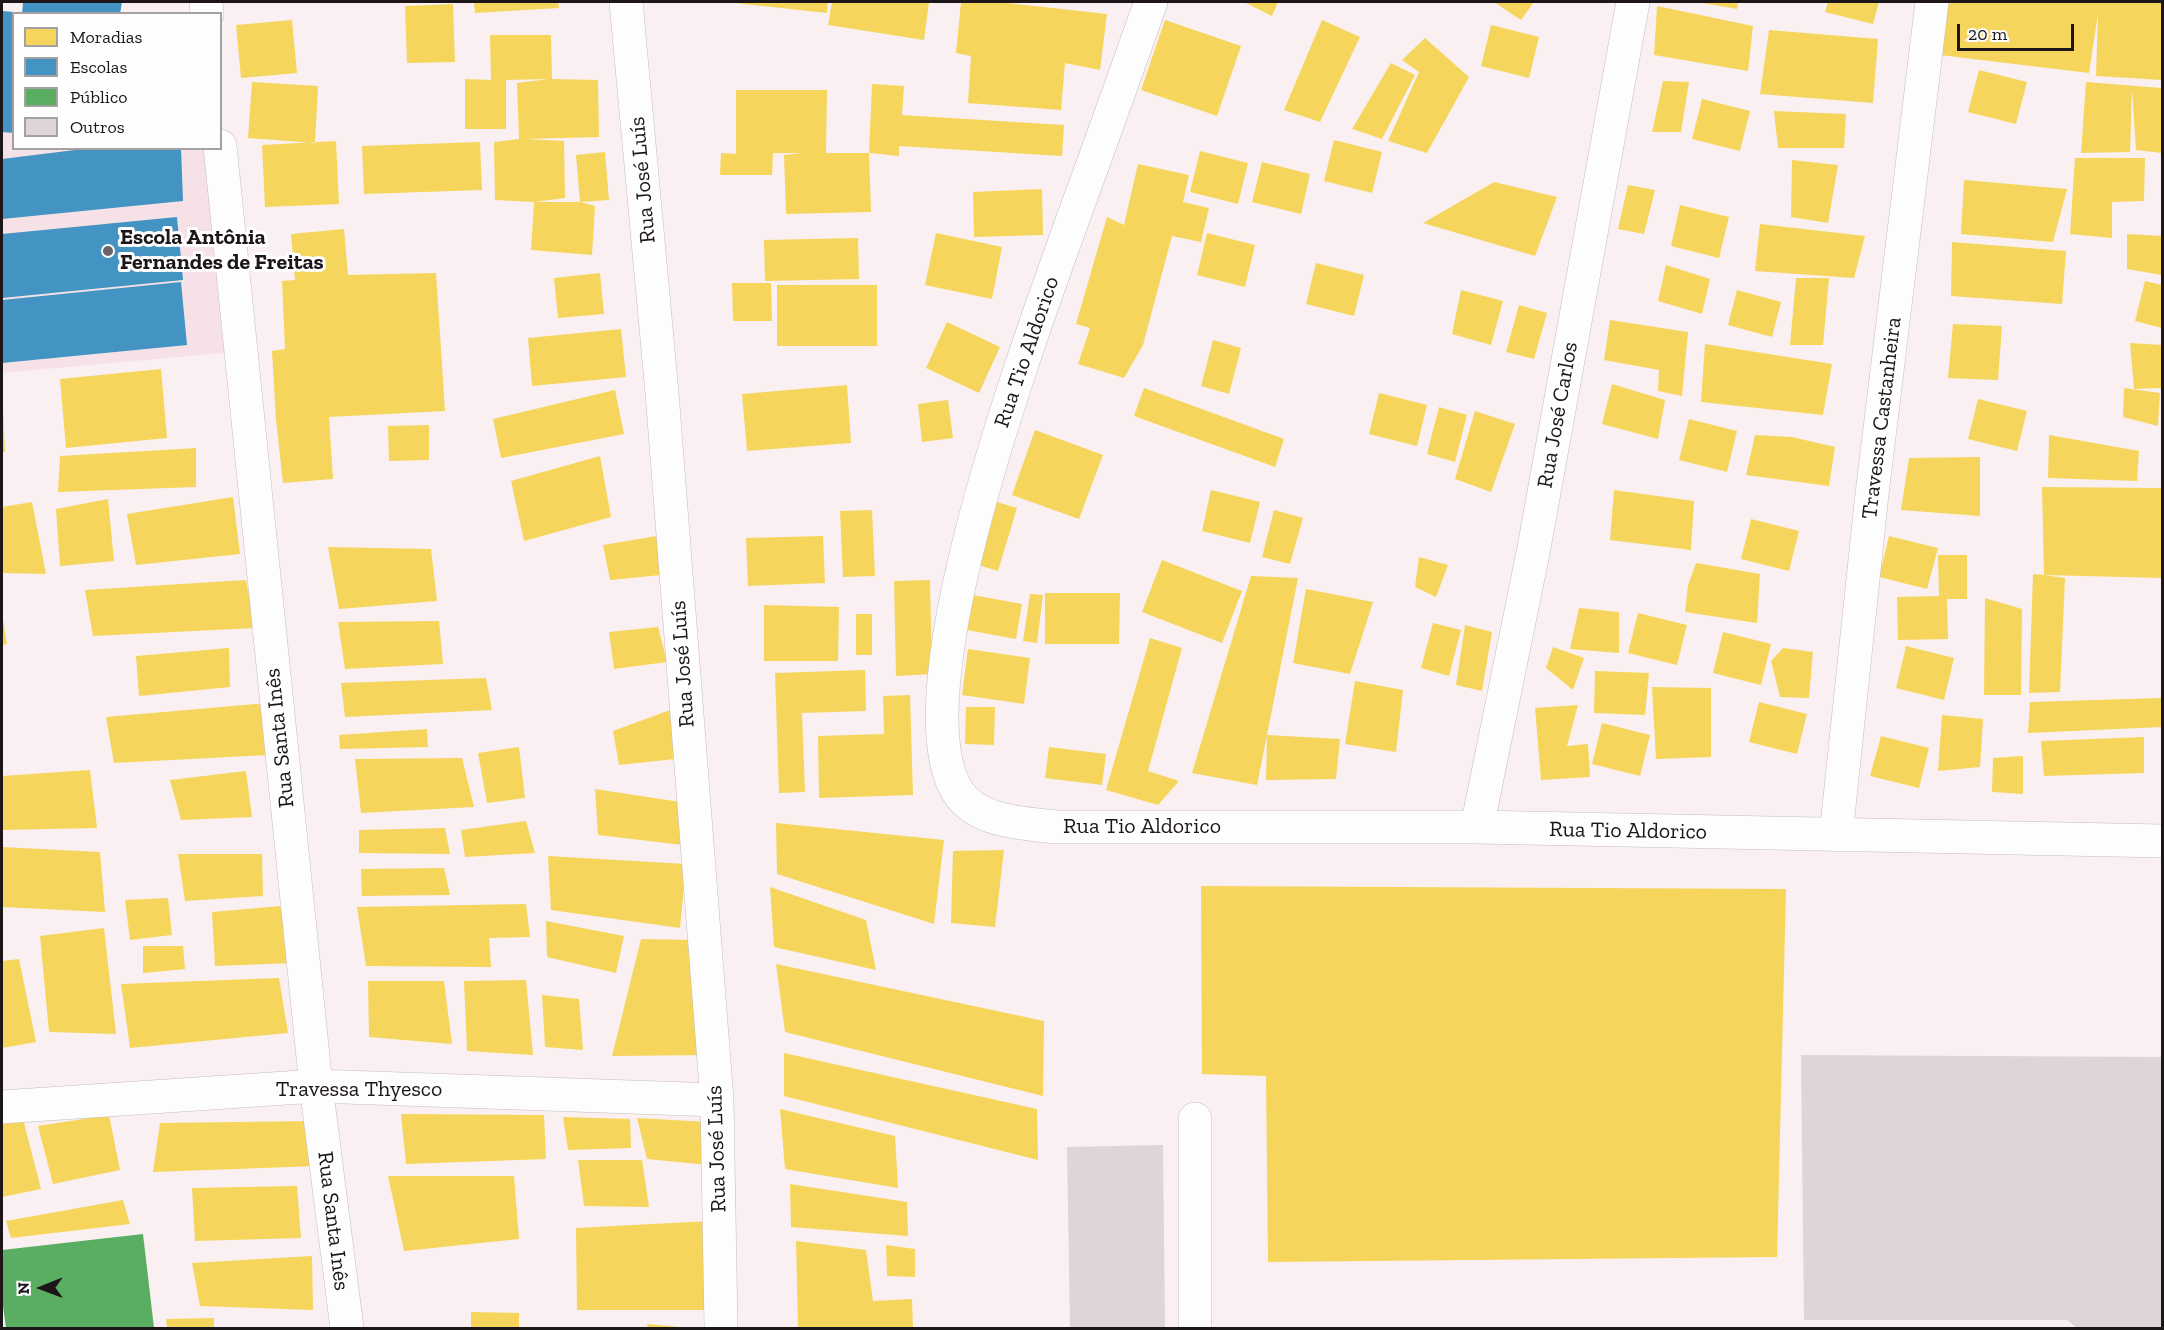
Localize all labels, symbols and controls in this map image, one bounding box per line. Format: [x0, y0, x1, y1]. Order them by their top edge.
legend [12, 12, 222, 150]
scale bar [1960, 12, 2077, 50]
text: 20 m [1968, 23, 2007, 45]
text: Moradias [70, 26, 142, 48]
text: Escolas [70, 56, 127, 78]
text: Público [70, 86, 127, 108]
street label: Rua José Luís [624, 115, 662, 245]
text: Outros [70, 116, 125, 138]
place label: Escola Antônia Fernandes de Freitas [120, 225, 324, 276]
marker: Escola Antônia Fernandes de Freitas [101, 244, 115, 258]
street label: Rua Tio Aldorico [989, 273, 1065, 431]
street label: Travessa Castanheira [1857, 315, 1907, 521]
street label: Rua José Carlos [1532, 340, 1584, 490]
street label: Rua José Luís [665, 600, 701, 728]
street label: Rua Santa Inês [260, 667, 300, 809]
street label: Rua Tio Aldorico [1063, 814, 1221, 840]
street label: Rua Tio Aldorico [1549, 816, 1707, 846]
street label: Travessa Thyesco [276, 1077, 442, 1103]
street label: Rua José Luís [702, 1085, 732, 1213]
street label: Rua Santa Inês [311, 1150, 355, 1292]
north arrow [12, 1258, 72, 1318]
text: N [14, 1282, 33, 1295]

